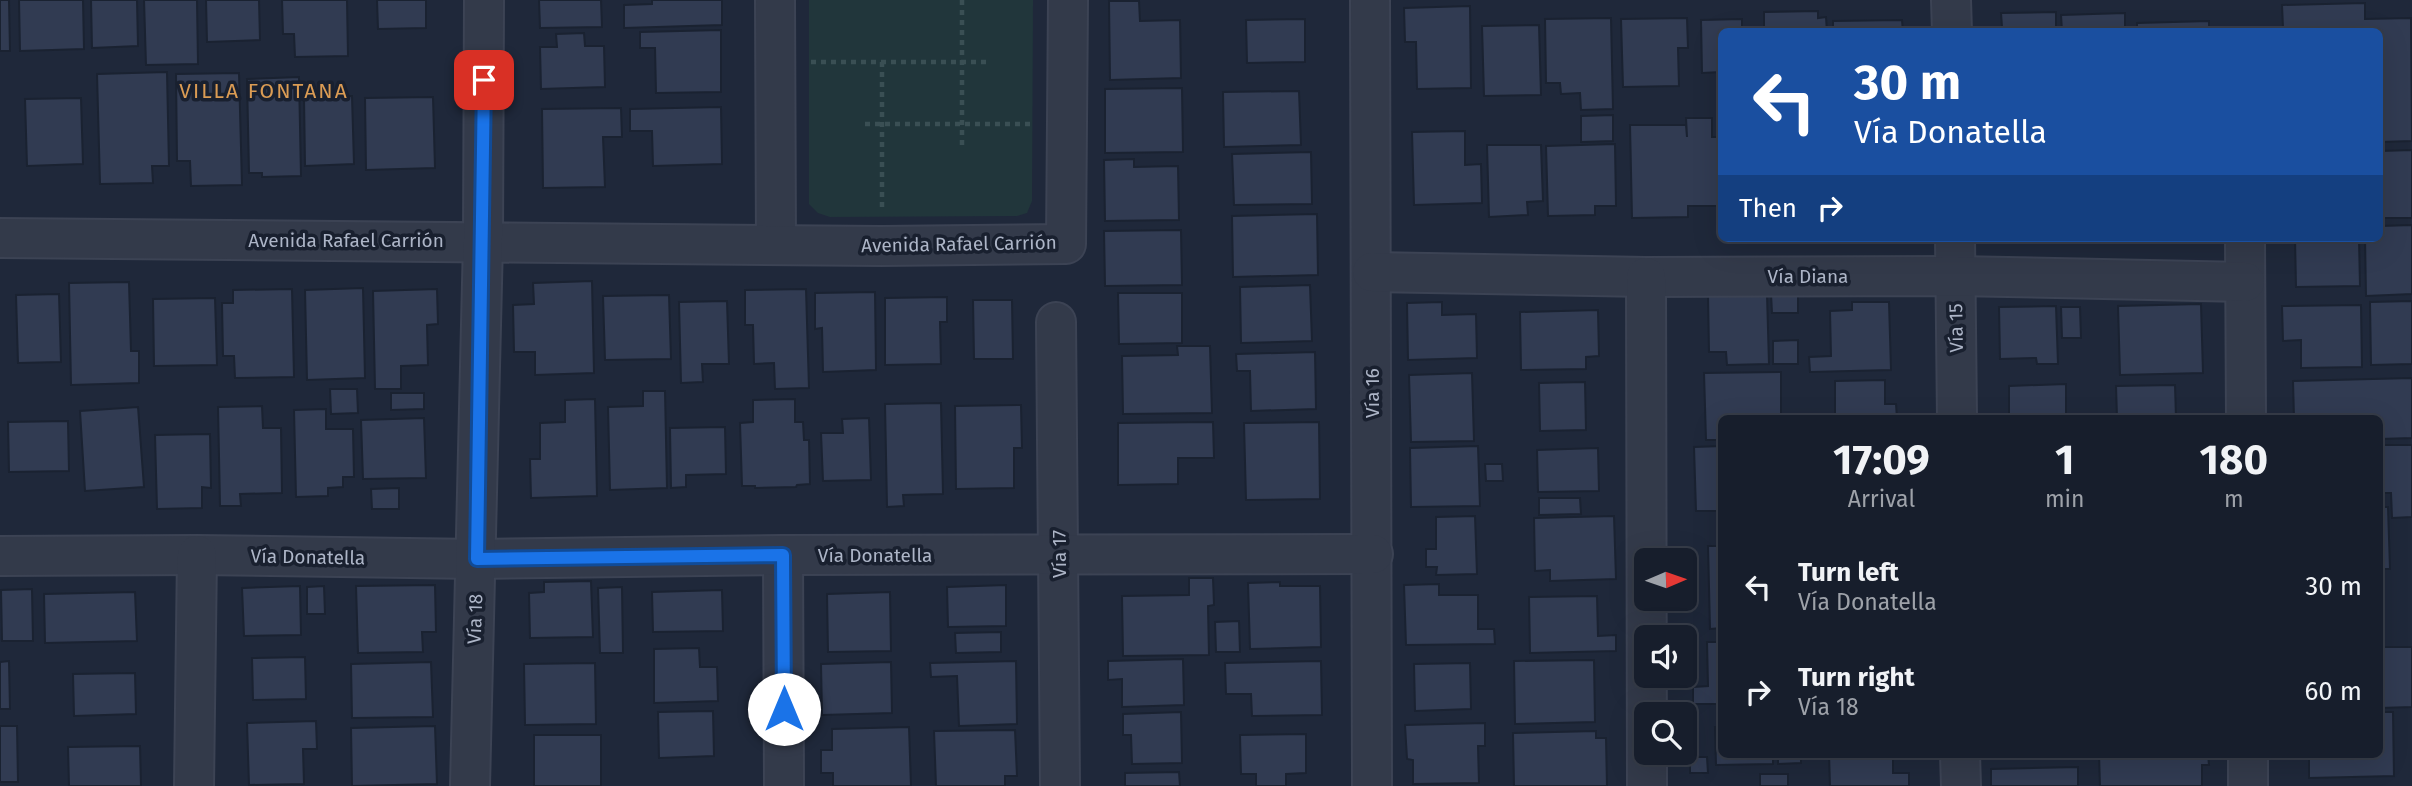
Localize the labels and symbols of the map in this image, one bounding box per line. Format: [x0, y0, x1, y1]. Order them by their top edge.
pin [454, 50, 514, 110]
district label: VILLA FONTANA [179, 78, 349, 104]
street label: Avenida Rafael Carrión [248, 229, 444, 252]
street label: Avenida Rafael Carrión [861, 231, 1057, 257]
street label: Vía Diana [1768, 265, 1848, 288]
street label: Vía 15 [1944, 303, 1968, 353]
street label: Vía 16 [1361, 368, 1384, 418]
street label: Vía 17 [1048, 530, 1071, 578]
street label: Vía Donatella [818, 544, 932, 567]
street label: Vía Donatella [251, 545, 365, 569]
north arrow [1634, 548, 1698, 611]
street label: Vía 18 [463, 594, 487, 644]
position arrow [747, 672, 821, 746]

